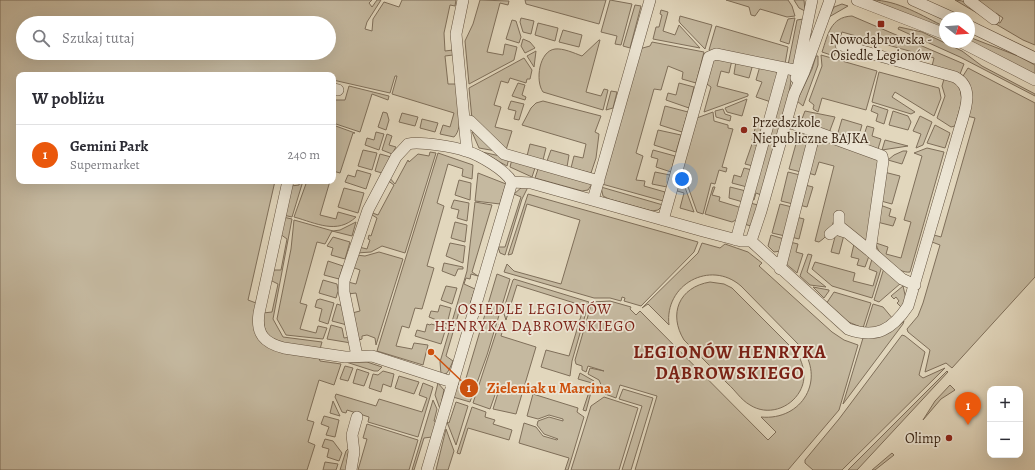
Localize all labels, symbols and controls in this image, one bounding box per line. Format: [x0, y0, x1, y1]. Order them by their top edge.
north arrow [939, 12, 975, 48]
search box [16, 16, 336, 60]
marker: Nowodąbrowska - Osiedle Legionów [876, 19, 886, 29]
icon: search [30, 27, 52, 49]
text: Szukaj tutaj [62, 28, 135, 48]
place label: Nowodąbrowska - Osiedle Legionów [830, 30, 932, 65]
text: W pobliżu [32, 87, 104, 110]
place label: Przedszkole Niepubliczne BAJKA [752, 113, 869, 148]
marker: Przedszkole Niepubliczne BAJKA [739, 125, 749, 135]
text: Gemini Park [70, 136, 148, 156]
text: 1 [43, 146, 47, 163]
text: 240 m [288, 146, 320, 163]
text: Supermarket [70, 156, 140, 173]
your location [672, 169, 692, 189]
district label: OSIEDLE LEGIONÓW HENRYKA DĄBROWSKIEGO [434, 299, 636, 336]
district label: LEGIONÓW HENRYKA DĄBROWSKIEGO [633, 340, 827, 385]
callout: Zieleniak u Marcina [459, 374, 619, 401]
text: Zieleniak u Marcina [487, 378, 612, 398]
text: 1 [467, 380, 472, 396]
map controls [987, 386, 1023, 458]
button: + [987, 386, 1023, 422]
pin: 1 [955, 392, 981, 425]
button: − [987, 422, 1023, 458]
place label: Olimp [905, 429, 941, 448]
marker: Olimp [944, 433, 954, 443]

